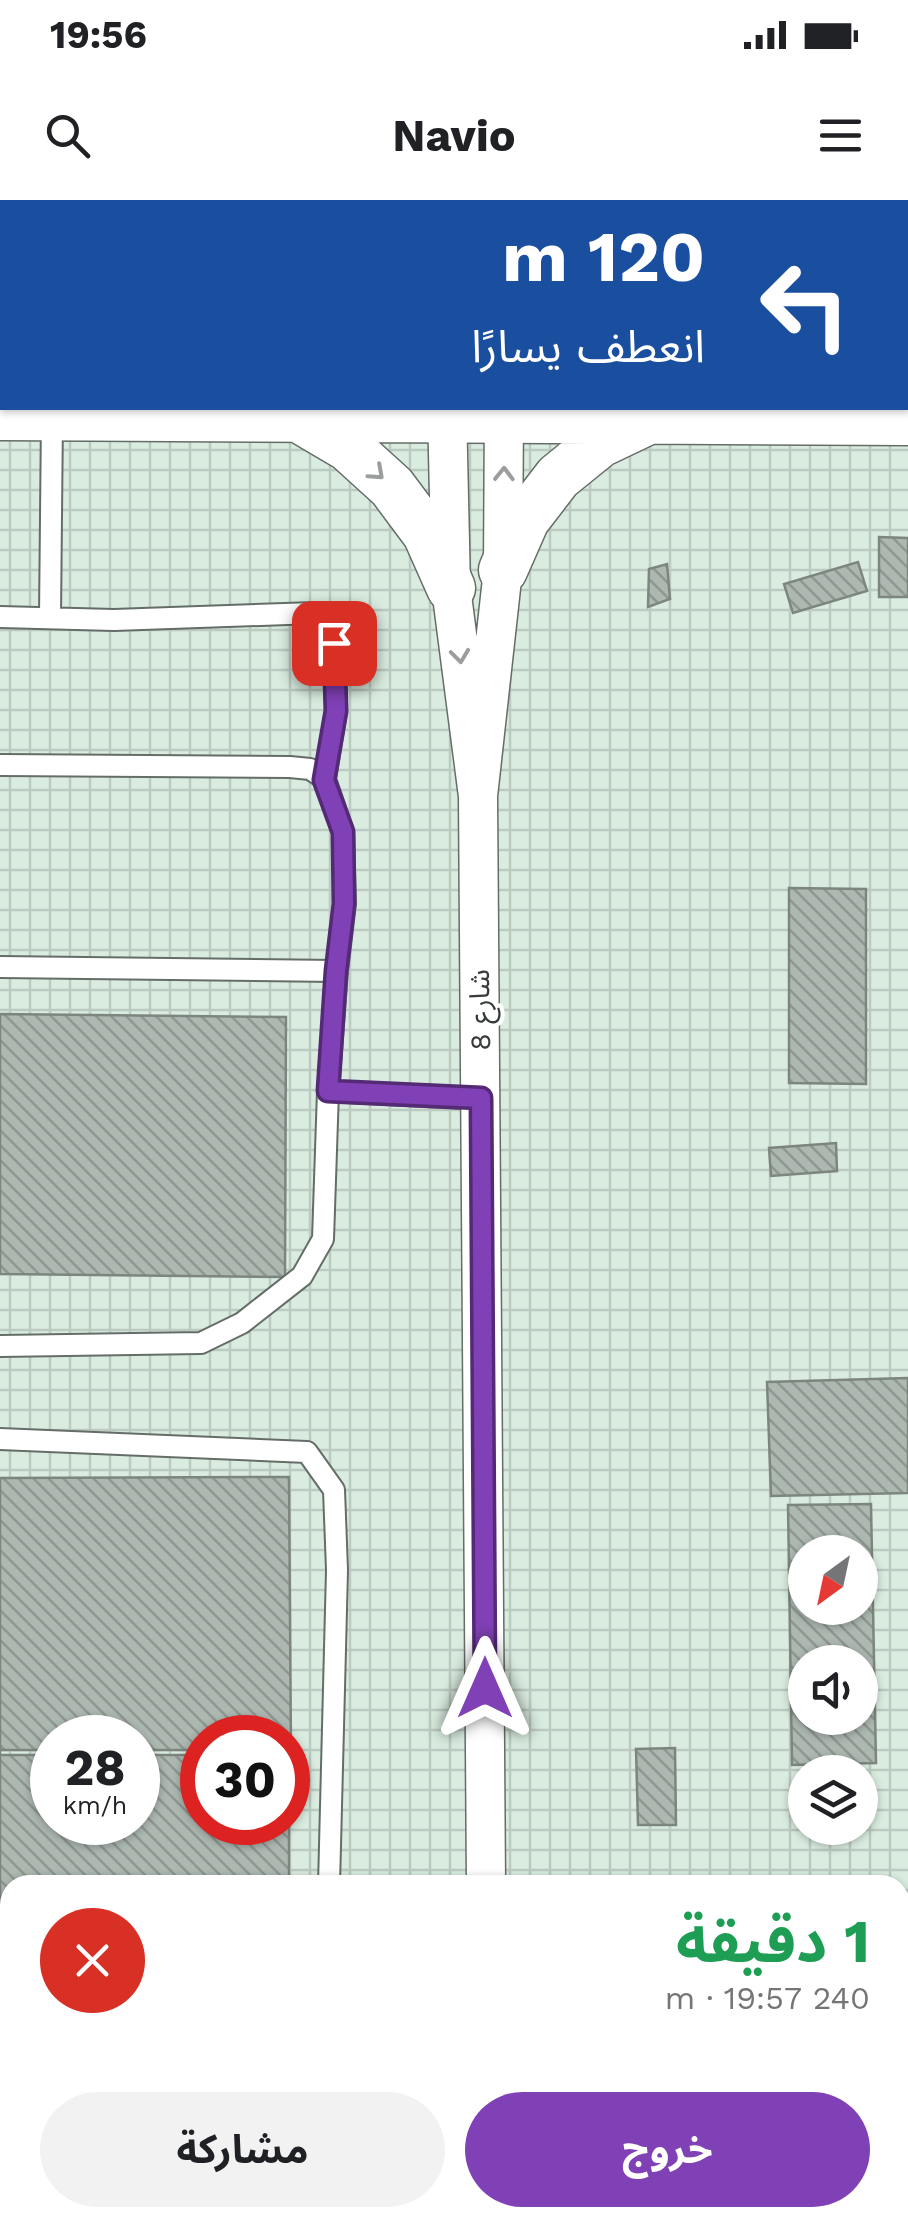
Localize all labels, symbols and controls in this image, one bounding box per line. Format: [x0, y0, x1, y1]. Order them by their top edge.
text: 19:56 [50, 13, 147, 57]
icon: search [40, 108, 95, 163]
icon: menu [813, 108, 868, 163]
text: Navio [392, 109, 516, 162]
text: 120 m [502, 216, 705, 298]
icon: left [740, 240, 870, 370]
text: انعطف يسارًا [471, 320, 705, 373]
one-way arrow [365, 461, 384, 479]
one-way arrow [493, 465, 515, 480]
pin [292, 601, 377, 686]
icon: arrive [307, 616, 362, 671]
one-way arrow [448, 647, 469, 664]
street label: شارع 8 [463, 969, 501, 1051]
north arrow [788, 1535, 878, 1625]
map controls [788, 1535, 878, 1845]
position arrow [433, 1636, 537, 1740]
button: sound [788, 1645, 878, 1735]
speed limit sign: 30 [180, 1715, 310, 1845]
text: 28 [64, 1738, 126, 1797]
button: layers [788, 1755, 878, 1845]
text: km/h [63, 1791, 127, 1820]
text: 1 دقيقة [676, 1906, 870, 1977]
button: close [40, 1908, 145, 2013]
text: 240 m · 19:57 [665, 1979, 870, 2017]
button: مشاركة [40, 2092, 445, 2207]
button: خروج [465, 2092, 870, 2207]

